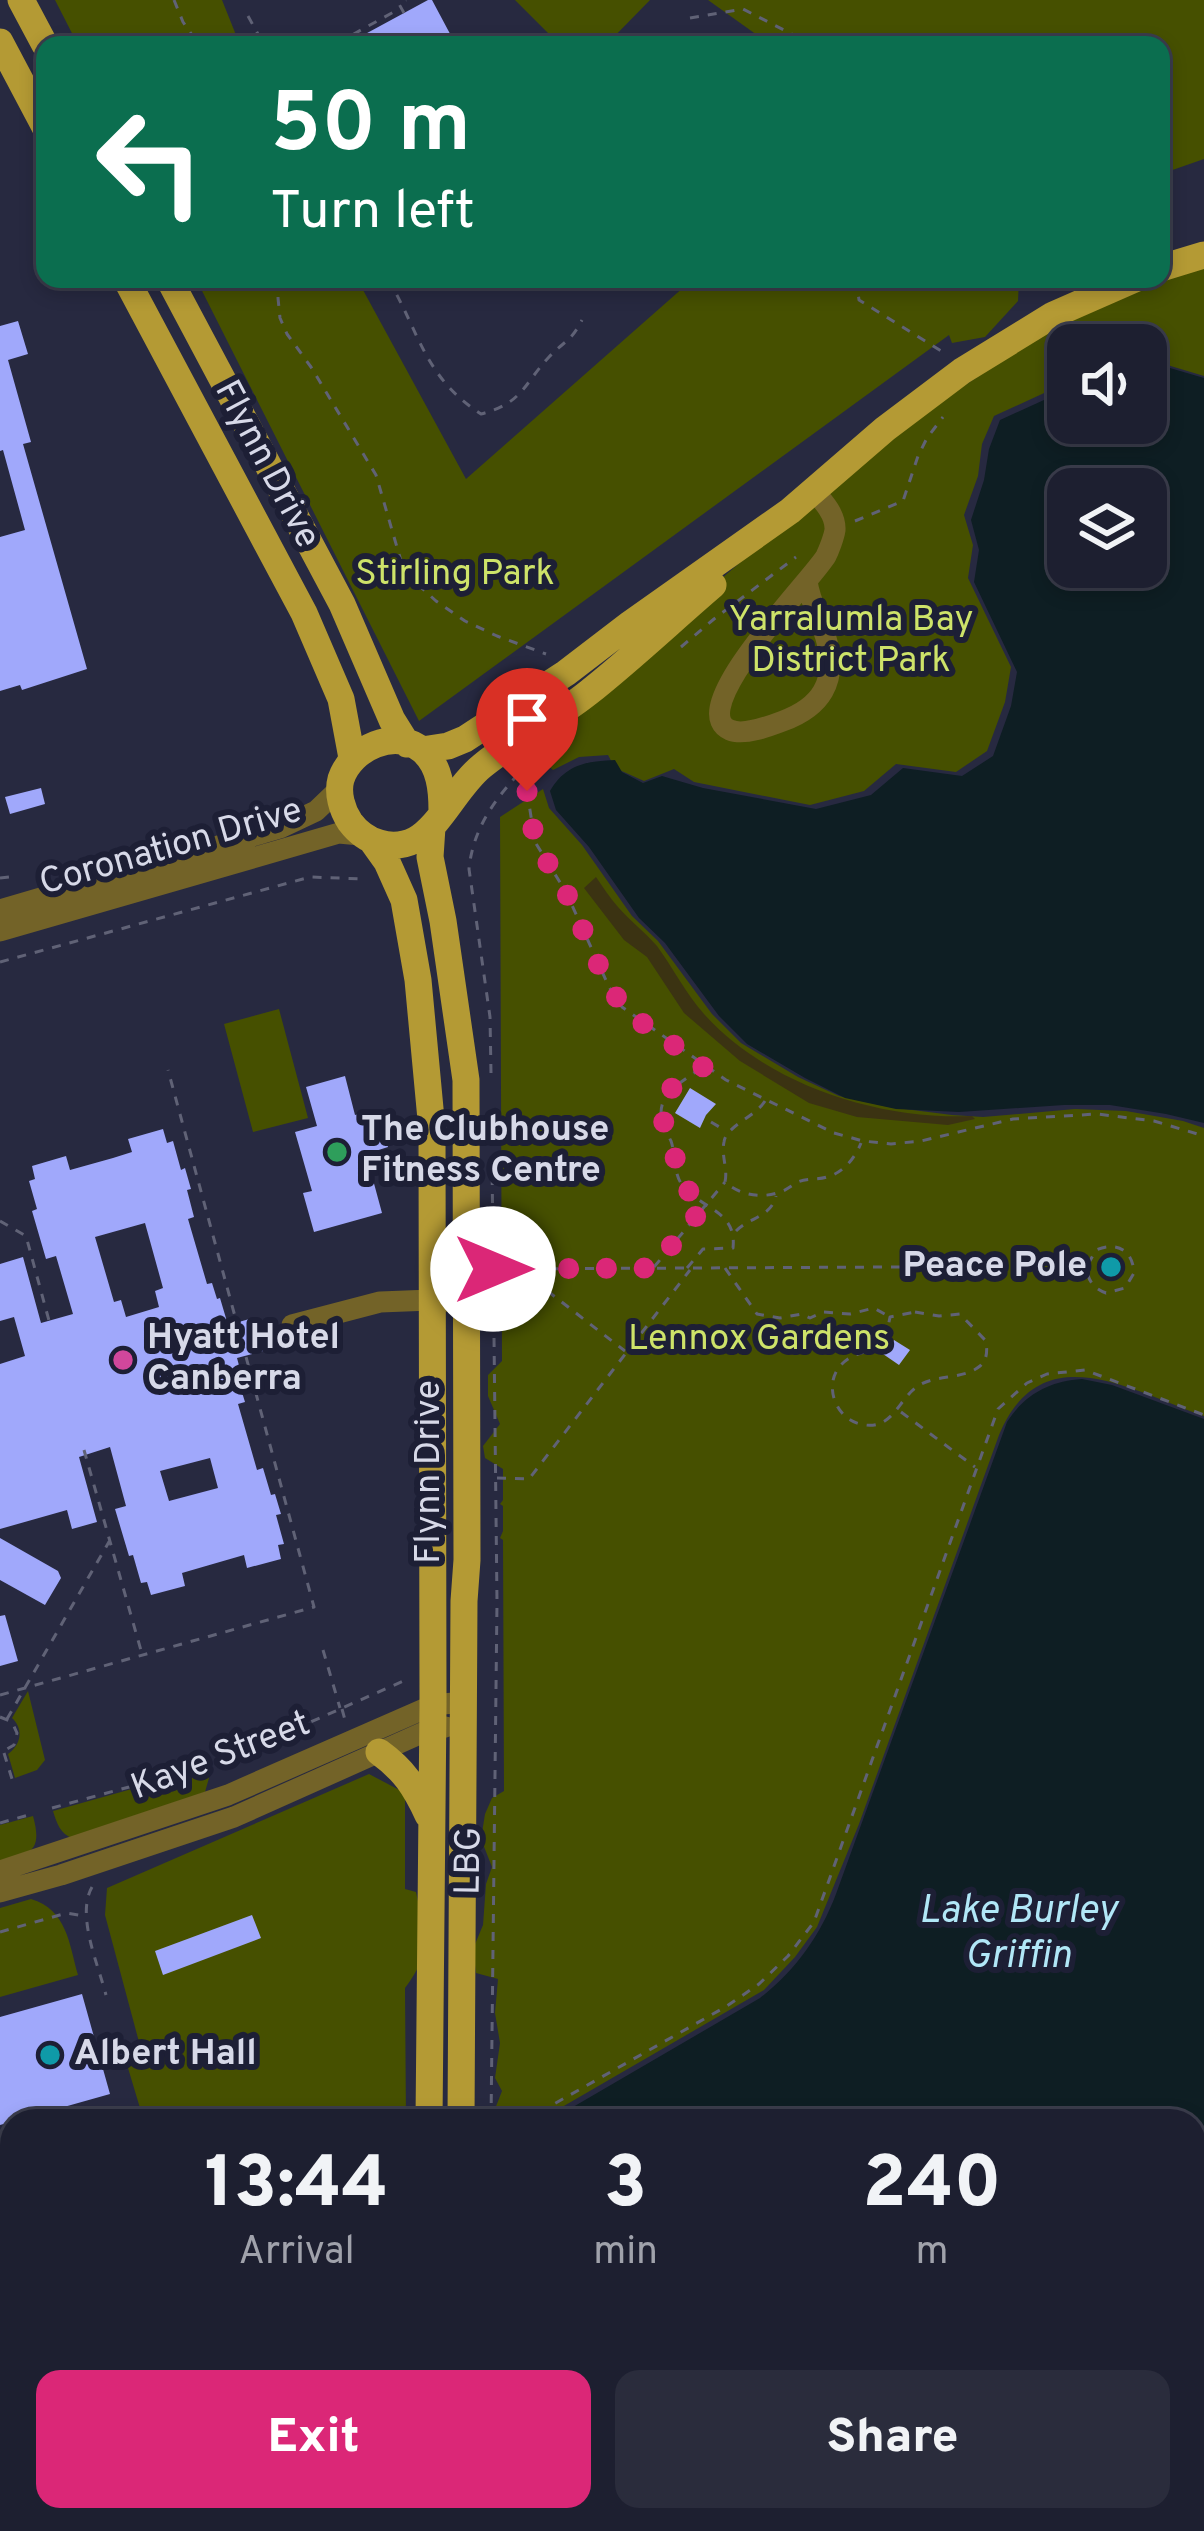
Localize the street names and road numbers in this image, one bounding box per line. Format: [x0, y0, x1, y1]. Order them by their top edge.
street label: Flynn Drive [203, 373, 329, 557]
street label: Coronation Drive [34, 789, 308, 907]
street label: Flynn Drive [407, 1380, 453, 1564]
street label: Kaye Street [125, 1702, 317, 1812]
street label: LBG [446, 1827, 494, 1895]

